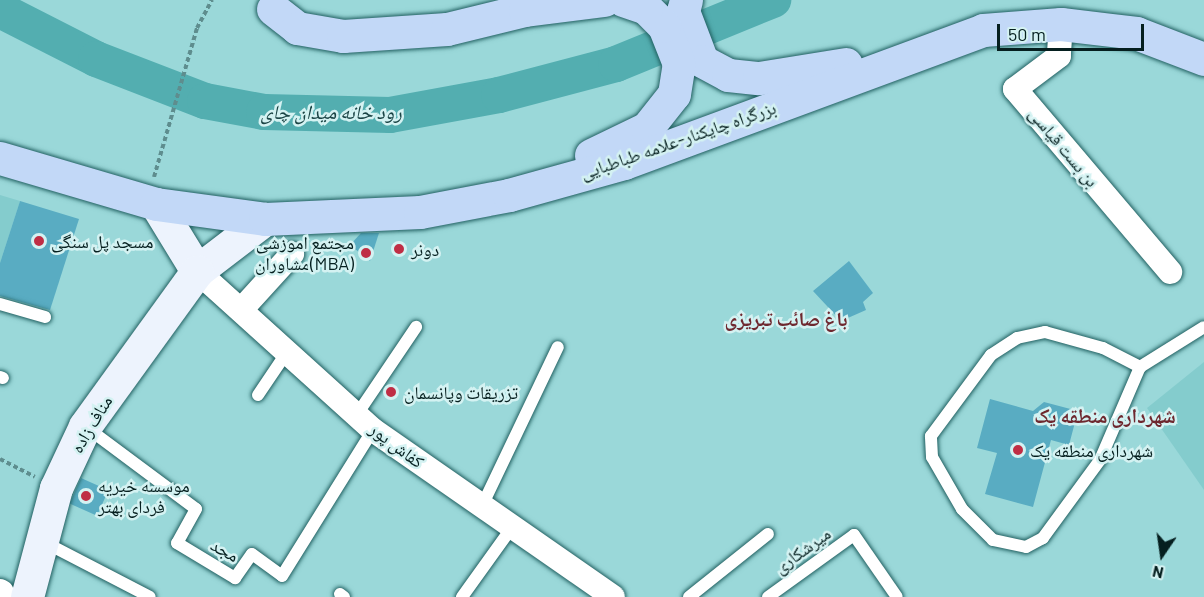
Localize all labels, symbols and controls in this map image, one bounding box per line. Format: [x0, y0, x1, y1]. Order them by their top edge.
scale bar [1000, 12, 1147, 50]
text: 50 m [1008, 23, 1046, 45]
street label: بزرگراه چایکنار-علامه طباطبایی [577, 96, 779, 184]
water label: رود خانه میدان چای [260, 99, 402, 123]
street label: بن بست قیاسی [1025, 103, 1103, 191]
place label: مسجد پل سنگی [51, 230, 153, 252]
place label: مجتمع اموزشی مشاوران(MBA) [255, 232, 354, 274]
marker: مسجد پل سنگی [32, 234, 46, 248]
place label: دونر [411, 238, 439, 260]
marker: دونر [392, 242, 406, 256]
marker: مجتمع اموزشی مشاوران(MBA) [359, 246, 373, 260]
district label: باغ صائب تبریزی [725, 306, 847, 330]
place label: تزریقات وپانسمان [404, 381, 518, 403]
marker: تزریقات وپانسمان [382, 383, 400, 401]
street label: مناف زاده [66, 391, 116, 457]
district label: شهرداری منطقه یک [1034, 403, 1176, 427]
street label: کفاش پور [366, 418, 428, 472]
place label: شهرداری منطقه یک [1030, 439, 1153, 461]
marker: شهرداری منطقه یک [1011, 443, 1025, 457]
place label: موسسه خیریه فردای بهتر [98, 475, 190, 518]
marker: موسسه خیریه فردای بهتر [79, 489, 93, 503]
street label: میرشکاری [769, 522, 835, 578]
north arrow [1132, 525, 1192, 585]
street label: مجد [207, 534, 243, 566]
text: N [1151, 563, 1165, 583]

